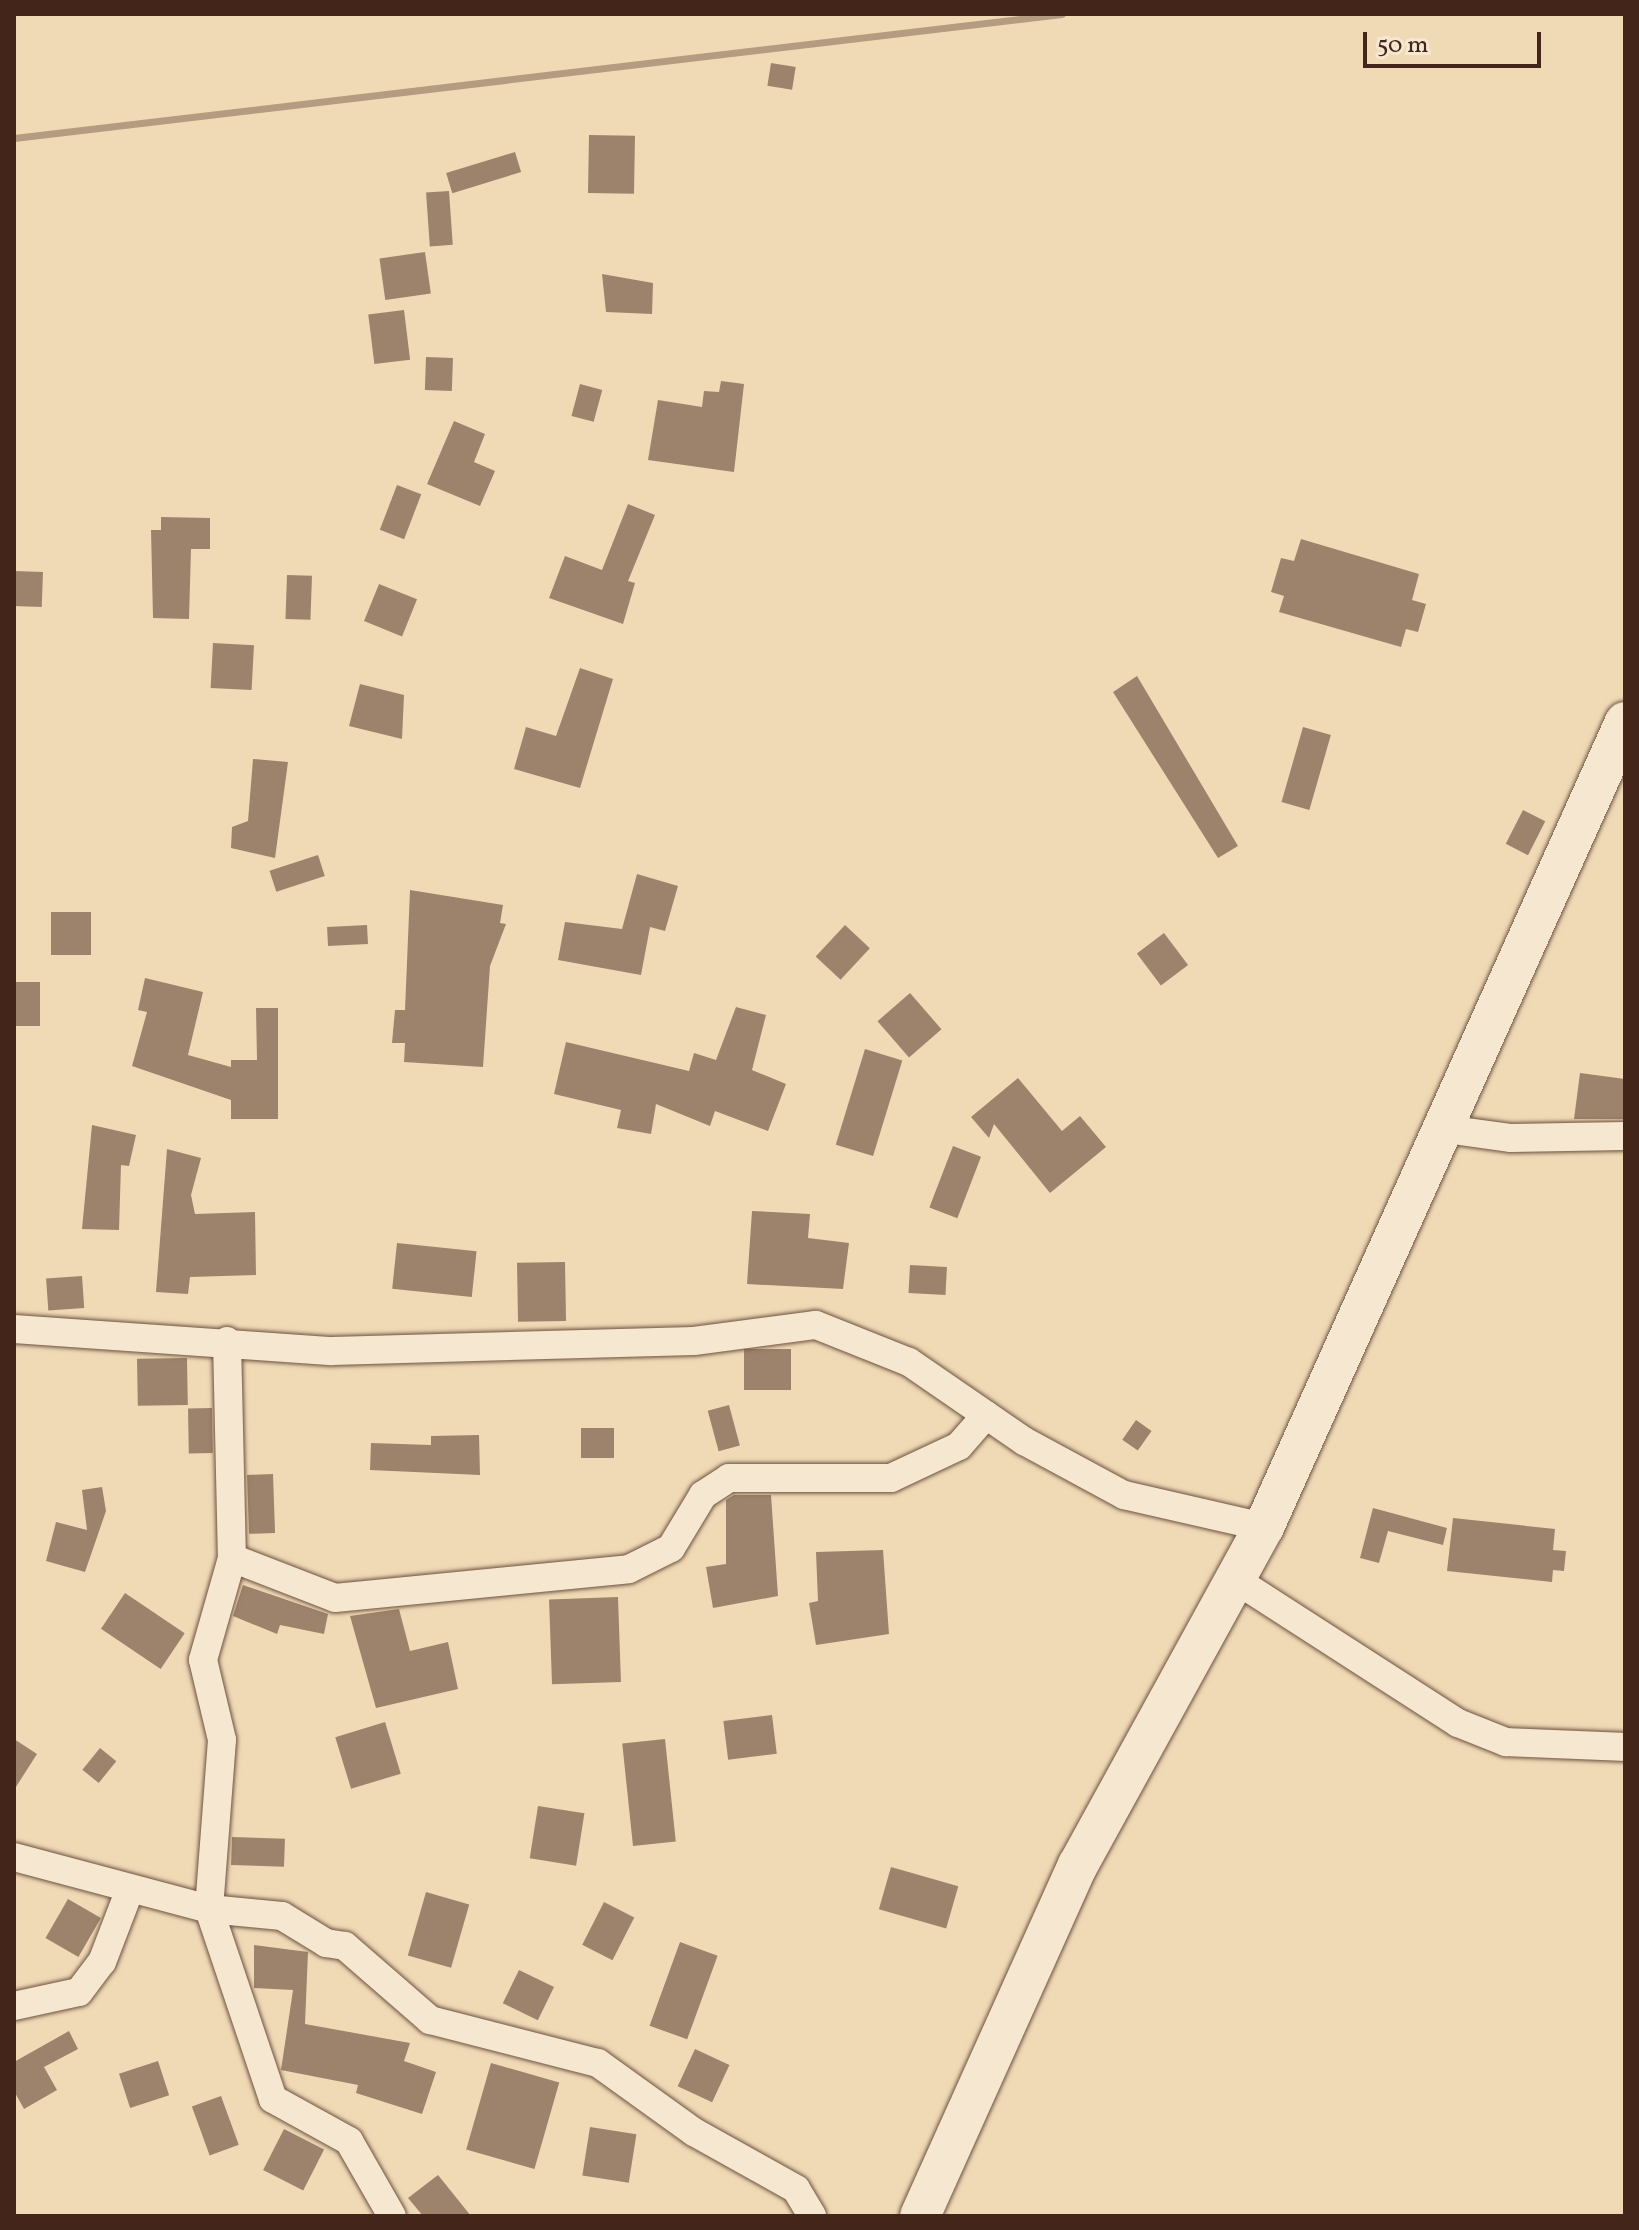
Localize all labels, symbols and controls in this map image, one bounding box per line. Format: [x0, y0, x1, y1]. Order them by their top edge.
scale bar [1367, 16, 1545, 66]
text: 50 m [1377, 29, 1429, 63]

